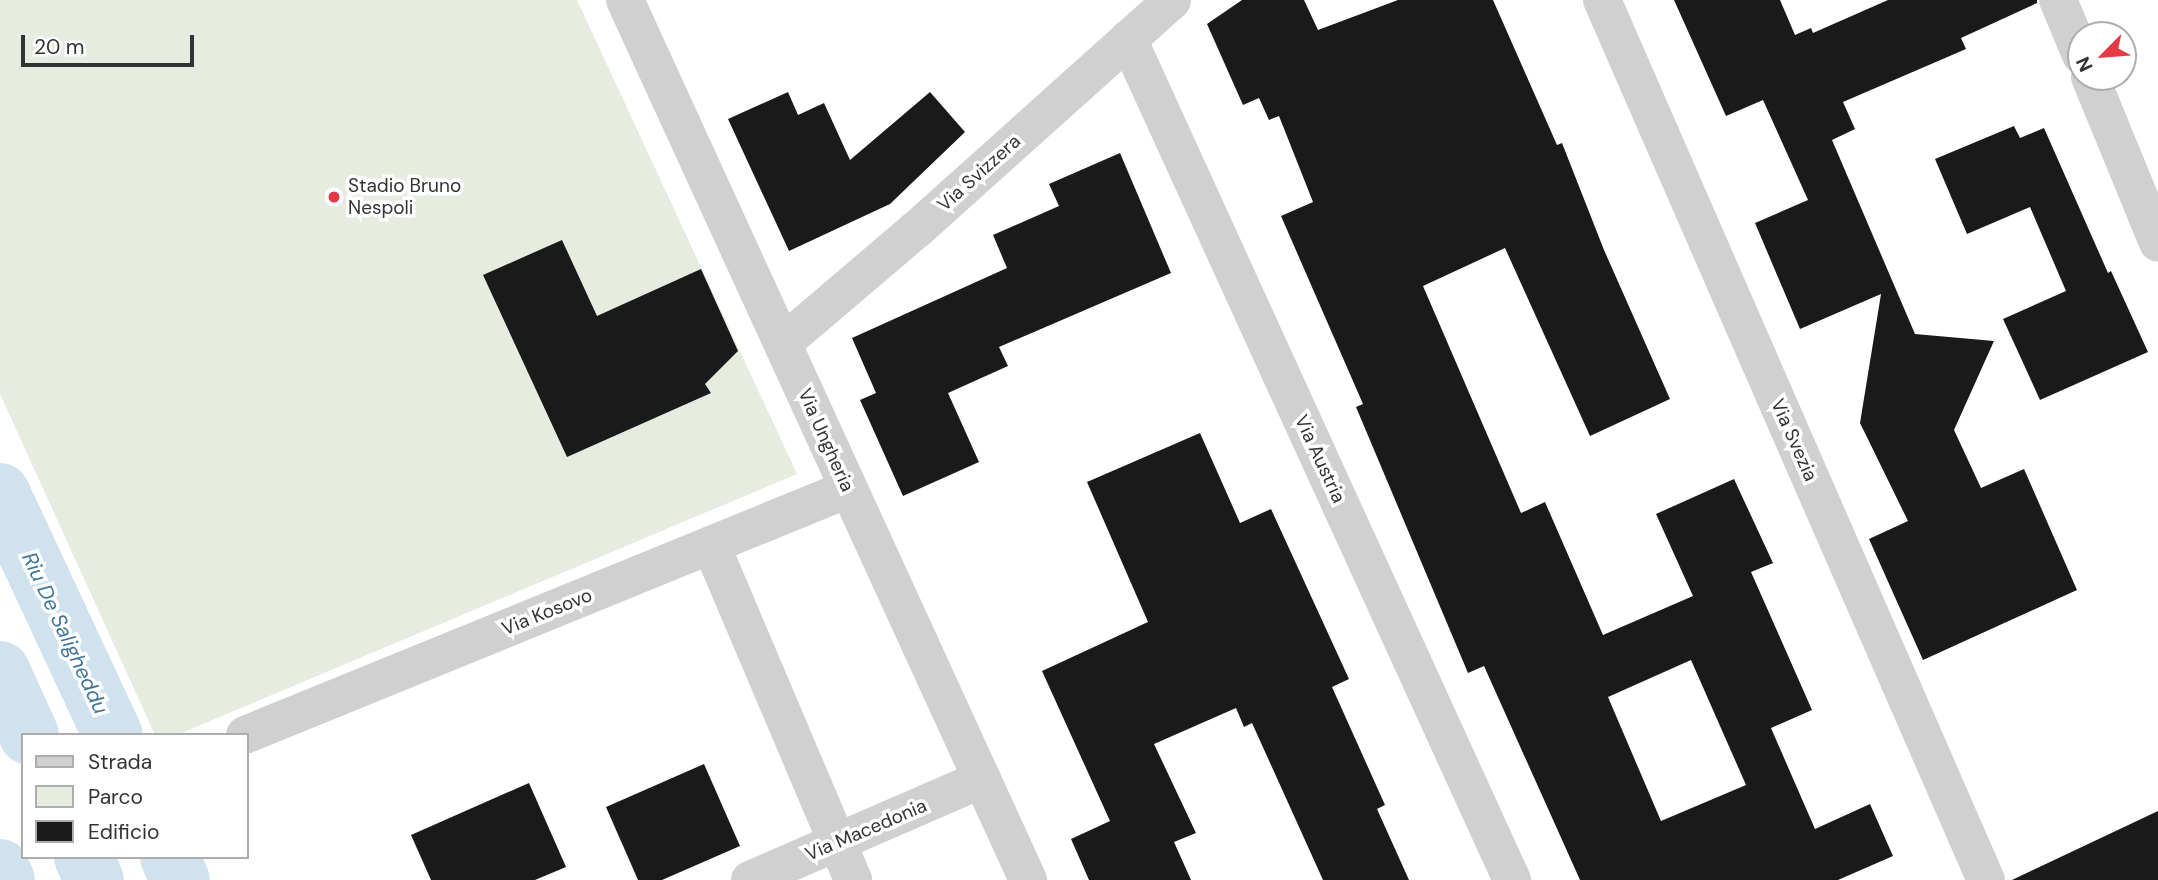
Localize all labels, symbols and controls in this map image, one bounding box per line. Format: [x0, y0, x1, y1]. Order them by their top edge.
scale bar [24, 21, 198, 65]
north arrow [2067, 21, 2137, 91]
text: 20 m [34, 33, 85, 61]
text: N [2070, 53, 2099, 76]
street label: Via Svizzera [933, 130, 1025, 216]
place label: Stadio Bruno Nespoli [348, 175, 461, 219]
marker: Stadio Bruno Nespoli [326, 189, 342, 205]
street label: Via Ungheria [793, 385, 859, 495]
street label: Via Svezia [1766, 395, 1822, 485]
street label: Via Austria [1290, 411, 1350, 507]
water label: Riu De Saligheddu [17, 548, 113, 718]
street label: Via Kosovo [498, 584, 596, 640]
legend [21, 733, 248, 859]
text: Strada [88, 748, 152, 776]
text: Parco [88, 783, 143, 811]
street label: Via Macedonia [802, 794, 930, 866]
text: Edificio [88, 818, 159, 846]

